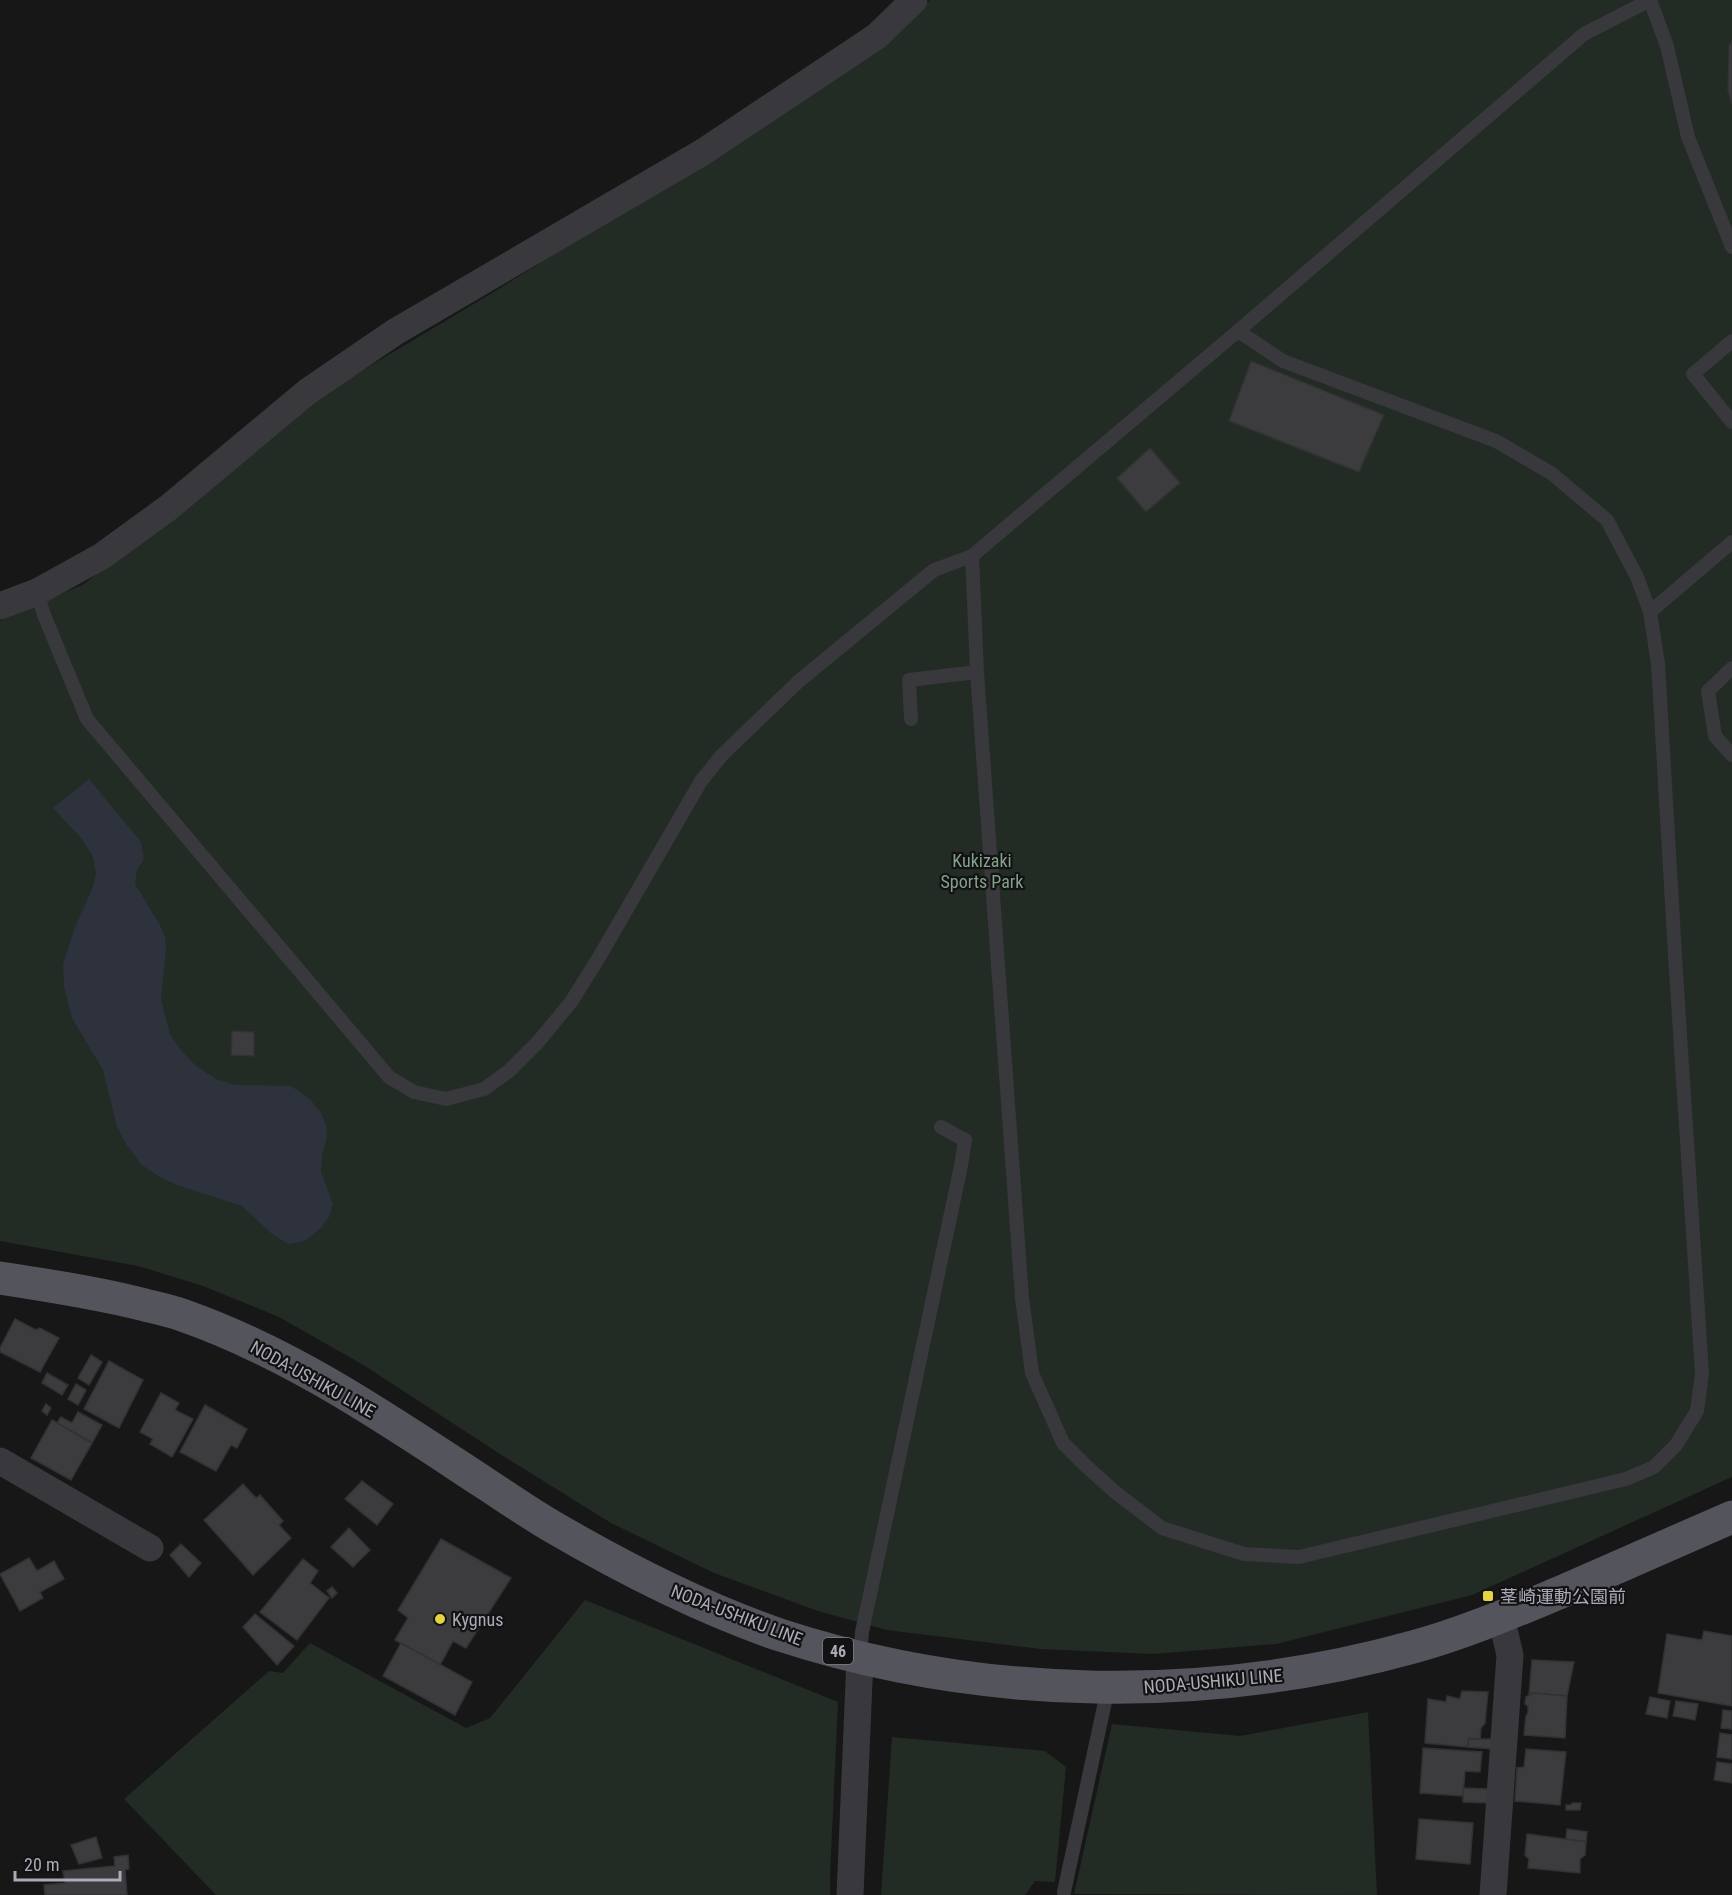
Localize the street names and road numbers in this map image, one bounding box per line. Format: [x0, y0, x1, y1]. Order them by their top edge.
street label: NODA-USHIKU LINE [247, 1336, 379, 1422]
street label: NODA-USHIKU LINE [668, 1580, 806, 1650]
road number: 46 [823, 1638, 853, 1664]
street label: NODA-USHIKU LINE [1143, 1664, 1283, 1698]

